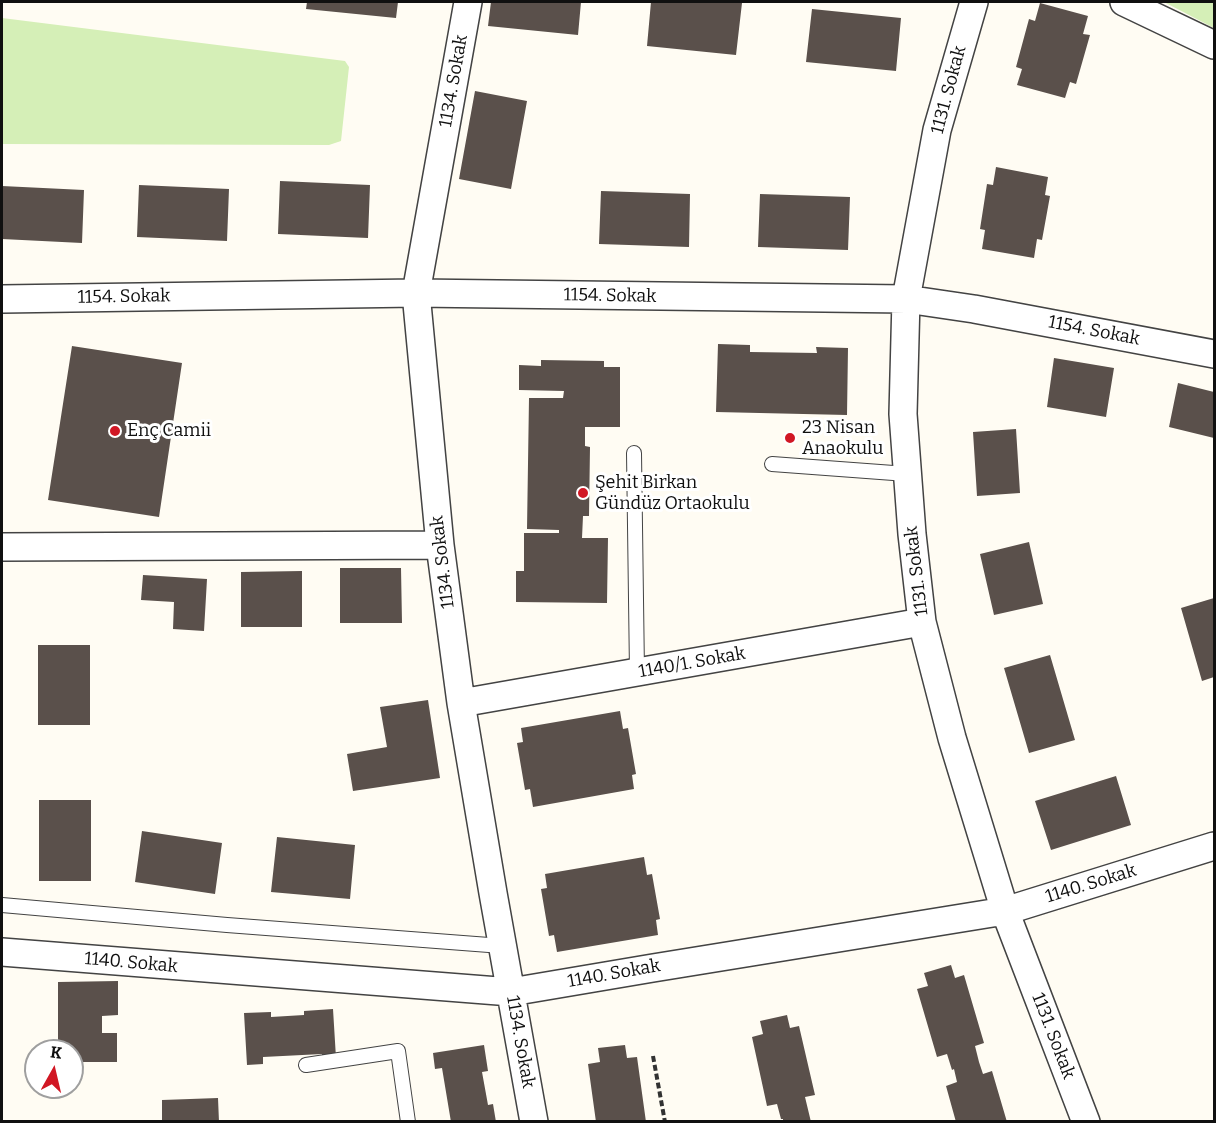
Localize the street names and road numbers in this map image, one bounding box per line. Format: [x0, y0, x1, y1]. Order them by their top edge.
street label: 1134. Sokak [435, 33, 473, 129]
street label: 1131. Sokak [927, 44, 971, 136]
street label: 1154. Sokak [563, 284, 657, 308]
street label: 1154. Sokak [77, 285, 171, 309]
street label: 1154. Sokak [1046, 312, 1142, 350]
street label: 1134. Sokak [427, 514, 459, 610]
street label: 1131. Sokak [901, 525, 933, 617]
street label: 1140/1. Sokak [637, 643, 747, 683]
street label: 1140. Sokak [1043, 860, 1139, 908]
street label: 1140. Sokak [83, 948, 179, 978]
street label: 1140. Sokak [566, 955, 662, 993]
street label: 1131. Sokak [1027, 990, 1079, 1082]
street label: 1134. Sokak [501, 994, 539, 1090]

